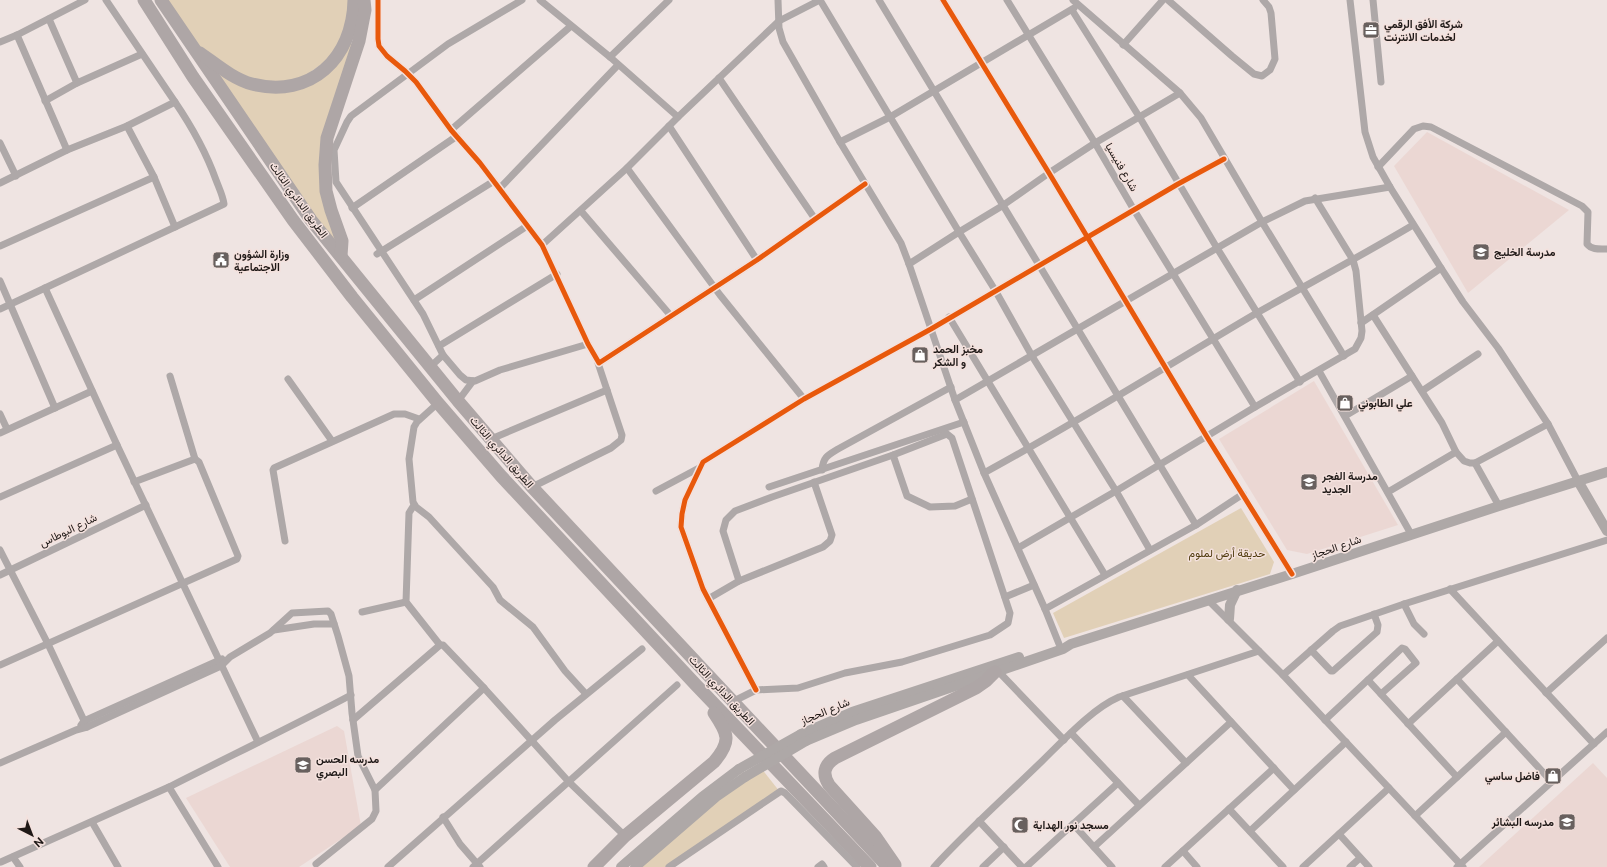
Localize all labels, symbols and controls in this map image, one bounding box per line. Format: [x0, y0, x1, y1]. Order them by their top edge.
place label: شركة الأفق الرقمي لخدمات الانترنت [1384, 18, 1463, 44]
office icon: شركة الأفق الرقمي لخدمات الانترنت [1361, 20, 1381, 40]
street label: شارع فنيسيا [1102, 141, 1141, 195]
street label: الطريق الدائري الثالث [264, 160, 330, 242]
school or university icon: مدرسة الخليج [1471, 242, 1491, 262]
place label: مدرسة الخليج [1494, 246, 1556, 260]
place label: وزارة الشؤون الاجتماعية [234, 248, 289, 274]
public building icon: وزارة الشؤون الاجتماعية [211, 250, 231, 270]
place label: مخبز الحمد و الشكر [932, 343, 983, 369]
shop icon: مخبز الحمد و الشكر [910, 345, 930, 365]
shop icon: علي الطابوني [1335, 393, 1355, 413]
place label: علي الطابوني [1358, 397, 1413, 412]
street label: الطريق الدائري الثالث [465, 414, 536, 493]
place label: مدرسة الفجر الجديد [1321, 470, 1378, 496]
school or university icon: مدرسة الفجر الجديد [1299, 472, 1319, 492]
street label: شارع البوطاس [37, 511, 100, 551]
street label: شارع الحجاز [1308, 533, 1364, 563]
park label: حديقة أرض لملوم [1189, 547, 1265, 561]
street label: الطريق الدائري الثالث [684, 653, 757, 730]
street label: شارع الحجاز [798, 695, 852, 729]
place label: مدرسه الحسن البصري [316, 753, 379, 781]
school or university icon: مدرسه الحسن البصري [293, 755, 313, 775]
shop icon: فاضل ساسي [1543, 766, 1563, 786]
place label: فاضل ساسي [1485, 770, 1540, 785]
school or university icon: مدرسه البشائر [1557, 812, 1577, 832]
north arrow [12, 815, 52, 855]
mosque icon: مسجد نور الهداية [1010, 815, 1030, 835]
place label: مدرسه البشائر [1491, 816, 1554, 829]
place label: مسجد نور الهداية [1033, 819, 1109, 832]
text: N [31, 835, 46, 850]

